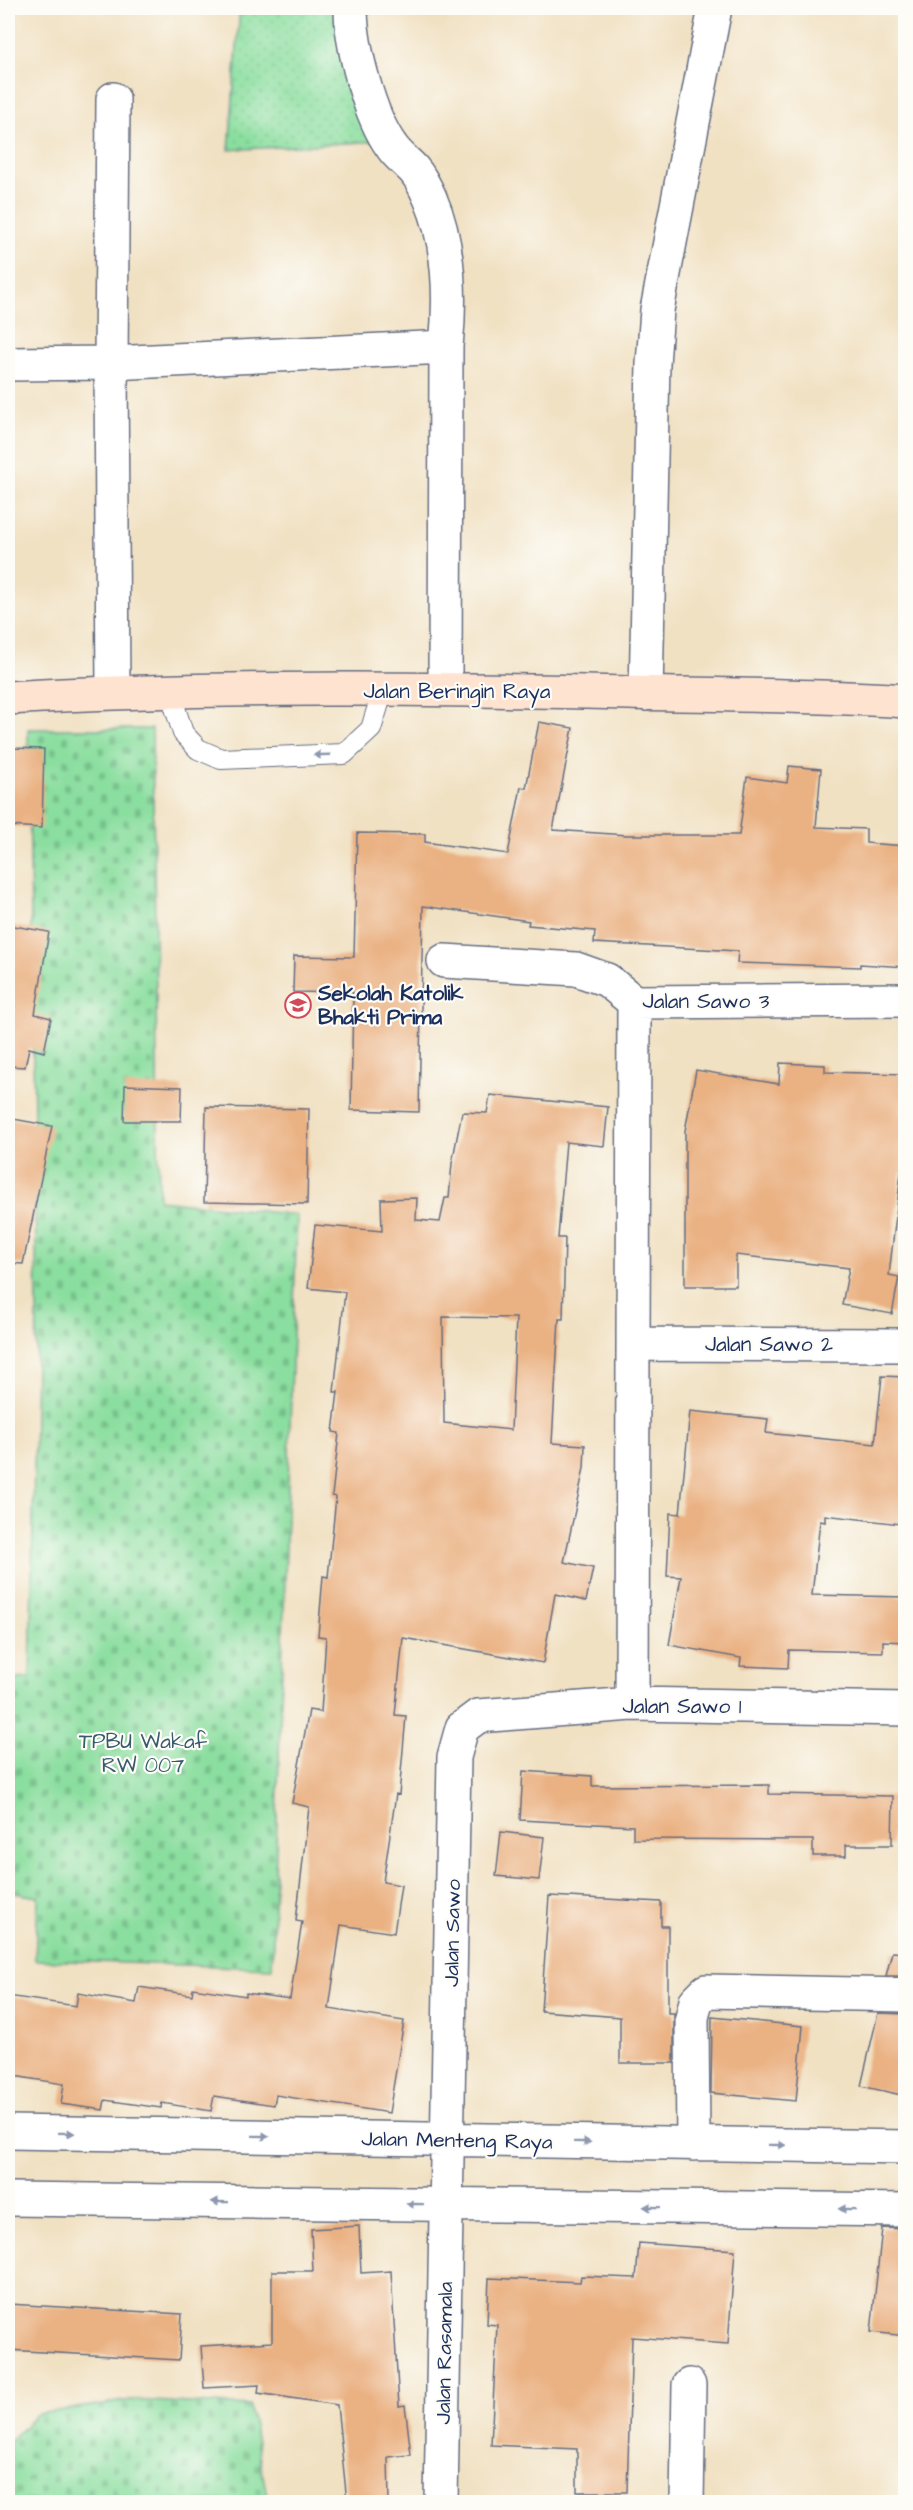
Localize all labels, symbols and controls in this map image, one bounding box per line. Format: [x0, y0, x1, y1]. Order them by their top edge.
street label: Jalan Beringin Raya [363, 677, 551, 708]
one-way arrow [313, 750, 332, 759]
place label: Sekolah Katolik Bhakti Prima [317, 979, 464, 1032]
street label: Jalan Sawo 3 [643, 987, 770, 1016]
school or university icon: Sekolah Katolik Bhakti Prima [283, 990, 313, 1020]
street label: Jalan Sawo 2 [705, 1330, 833, 1359]
street label: Jalan Sawo 1 [623, 1692, 742, 1721]
park label: TPBU Wakaf RW 007 [79, 1727, 208, 1780]
street label: Jalan Sawo [437, 1879, 468, 1987]
street label: Jalan Menteng Raya [361, 2124, 553, 2159]
one-way arrow [56, 2128, 75, 2138]
one-way arrow [251, 2131, 270, 2141]
one-way arrow [572, 2137, 591, 2147]
one-way arrow [767, 2140, 786, 2150]
one-way arrow [211, 2197, 230, 2207]
one-way arrow [406, 2199, 425, 2209]
one-way arrow [643, 2202, 662, 2212]
one-way arrow [838, 2204, 857, 2214]
street label: Jalan Rasamala [429, 2281, 460, 2425]

